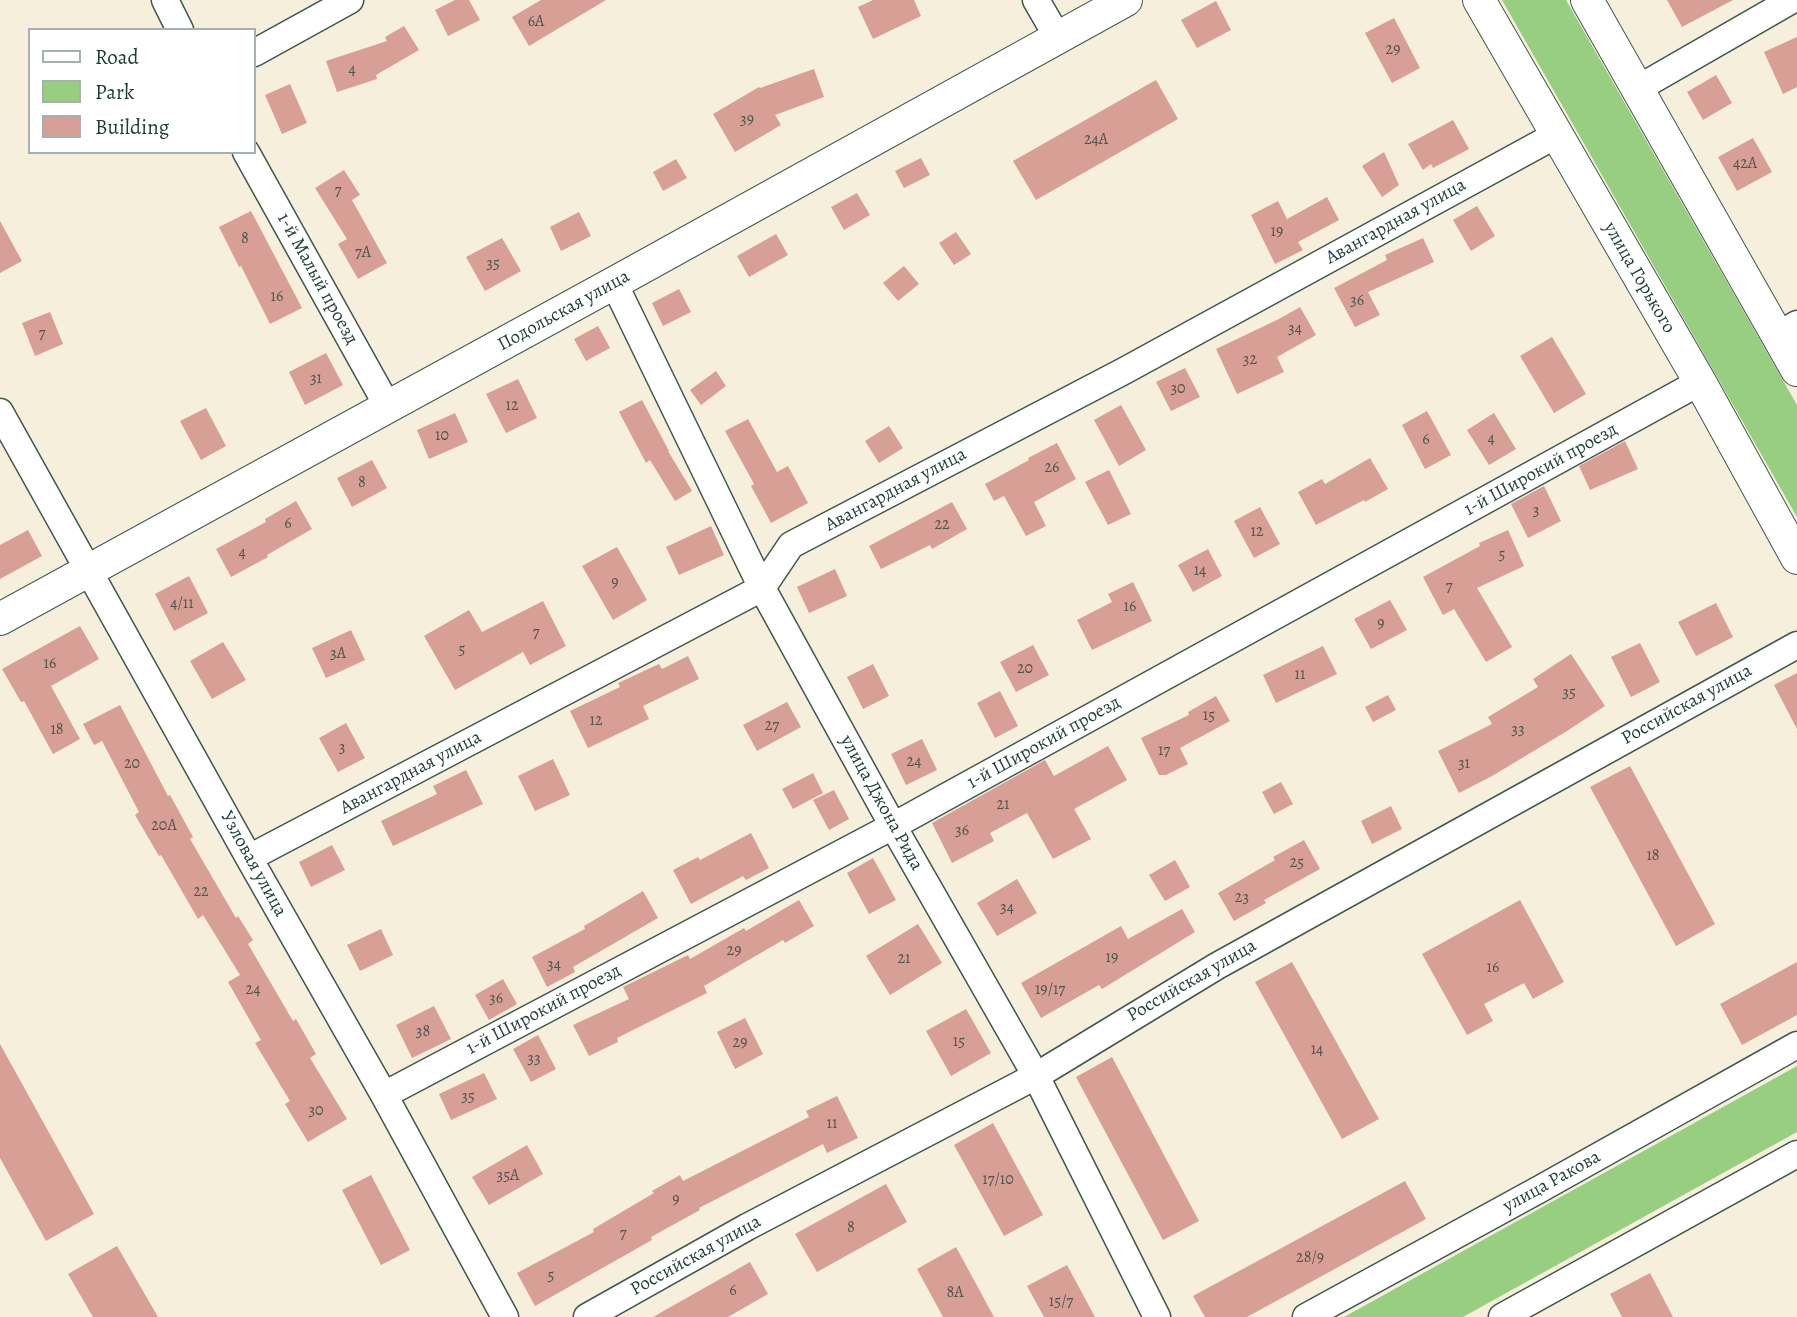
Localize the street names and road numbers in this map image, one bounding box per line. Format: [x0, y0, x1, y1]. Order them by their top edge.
street label: Авангардная улица [1322, 174, 1470, 270]
street label: 1-й Малый проезд [271, 209, 363, 349]
street label: улица Горького [1598, 218, 1680, 338]
street label: Подольская улица [494, 265, 634, 357]
street label: 1-й Широкий проезд [1460, 418, 1622, 522]
street label: Авангардная улица [821, 443, 971, 537]
street label: Российская улица [1618, 660, 1756, 750]
street label: 1-й Широкий проезд [963, 691, 1125, 795]
street label: Авангардная улица [336, 726, 486, 820]
street label: улица Джона Рида [834, 731, 928, 875]
street label: Узловая улица [215, 807, 291, 921]
street label: Российская улица [1123, 935, 1261, 1027]
street label: 1-й Широкий проезд [463, 960, 625, 1060]
street label: улица Ракова [1499, 1146, 1605, 1218]
street label: Российская улица [627, 1211, 765, 1301]

